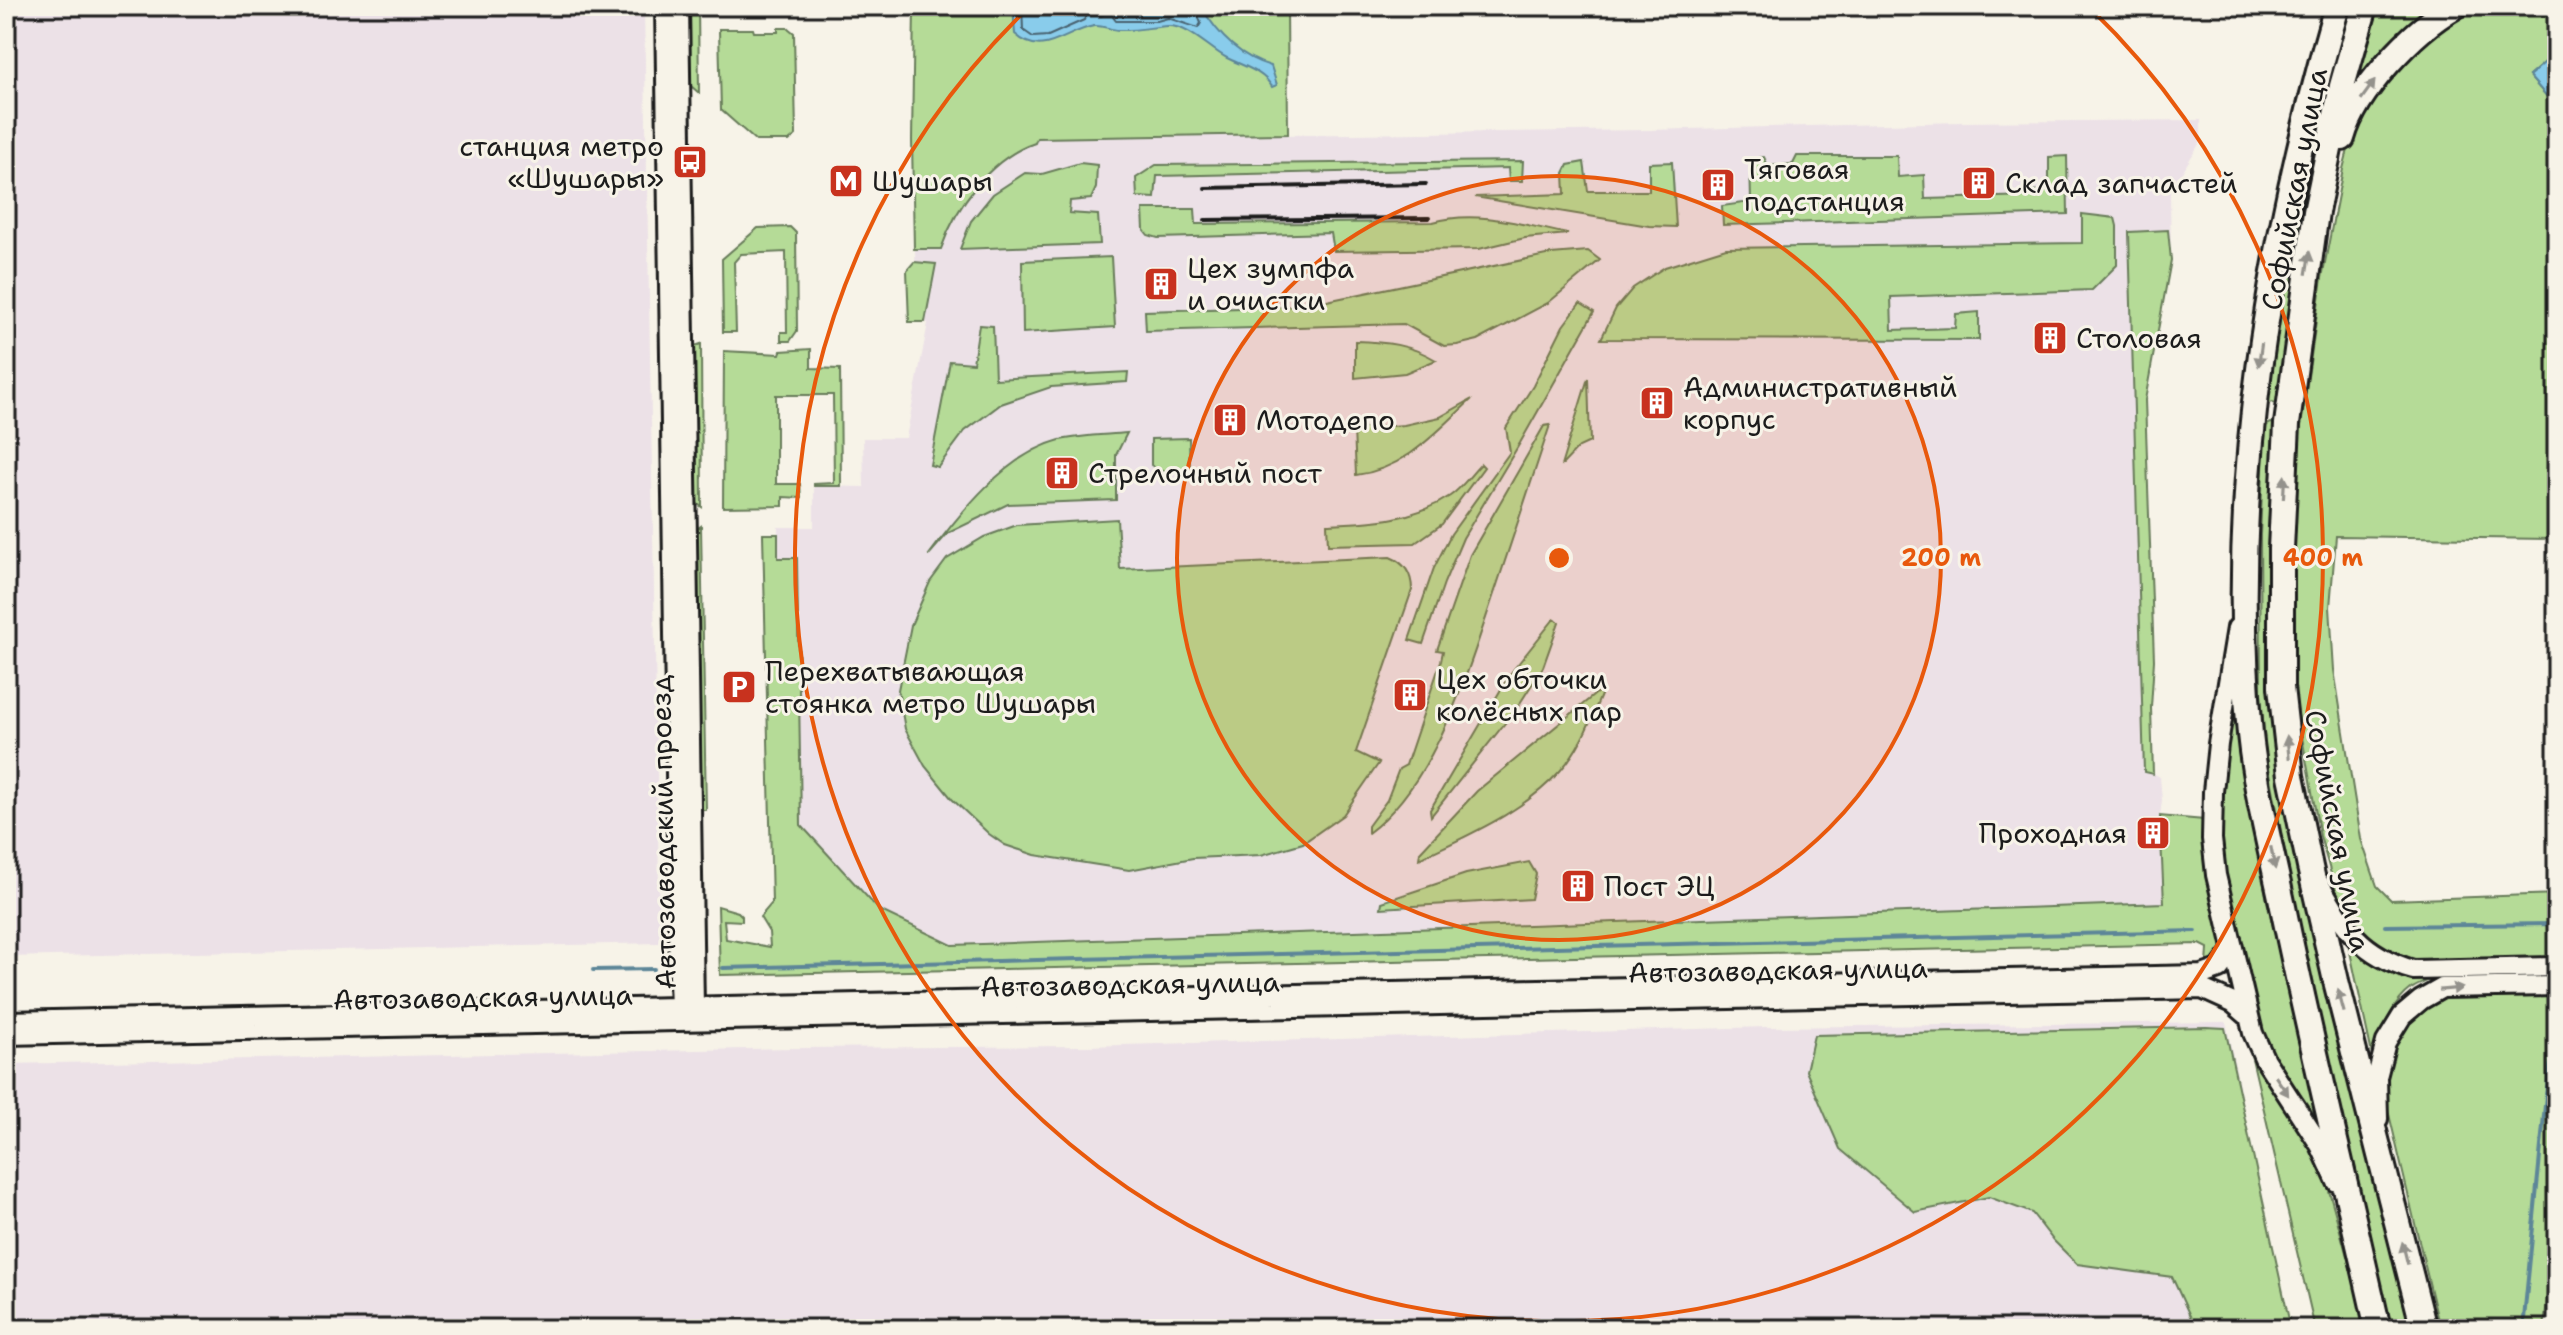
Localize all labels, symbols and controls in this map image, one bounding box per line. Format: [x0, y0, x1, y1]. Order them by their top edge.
street label: Софийская улица [2252, 65, 2336, 313]
one-way arrow [2360, 79, 2376, 100]
place label: станция метро «Шушары» [459, 127, 664, 197]
bus stop icon: станция метро «Шушары» [671, 143, 709, 181]
place label: Тяговая подстанция [1744, 150, 1905, 220]
metro station icon: Шушары [827, 162, 865, 200]
place label: Шушары [872, 162, 993, 200]
building icon: Склад запчастей [1960, 164, 1998, 202]
place label: Склад запчастей [2005, 164, 2238, 202]
building icon: Тяговая подстанция [1699, 166, 1737, 204]
place label: Цех зумпфа и очистки [1187, 249, 1354, 319]
one-way arrow [2302, 250, 2315, 275]
building icon: Цех зумпфа и очистки [1142, 265, 1180, 303]
building icon: Столовая [2031, 319, 2069, 357]
place label: Столовая [2076, 319, 2202, 357]
one-way arrow [2253, 343, 2266, 368]
place label: Административный корпус [1683, 368, 1957, 438]
building icon: Административный корпус [1638, 384, 1676, 422]
building icon: Мотодепо [1211, 401, 1249, 439]
place label: Мотодепо [1256, 401, 1395, 439]
building icon: Стрелочный пост [1043, 454, 1081, 492]
place label: Стрелочный пост [1088, 454, 1323, 492]
one-way arrow [2278, 474, 2291, 499]
text: 200 m [1901, 542, 1981, 574]
text: 400 m [2283, 542, 2363, 574]
centre of rings [1545, 544, 1573, 572]
place label: Перехватывающая стоянка метро Шушары [765, 652, 1096, 722]
place label: Цех обточки колёсных пар [1436, 660, 1622, 730]
parking icon: Перехватывающая стоянка метро Шушары [720, 668, 758, 706]
street label: Автозаводский проезд [641, 674, 685, 990]
building icon: Цех обточки колёсных пар [1391, 676, 1429, 714]
street label: Софийская улица [2296, 707, 2380, 955]
one-way arrow [2282, 734, 2295, 759]
place label: Проходная [1979, 814, 2127, 852]
building icon: Проходная [2134, 814, 2172, 852]
one-way arrow [2267, 846, 2280, 871]
building icon: Пост ЭЦ [1559, 867, 1597, 905]
place label: Пост ЭЦ [1604, 867, 1715, 905]
street label: Автозаводская улица [1628, 948, 1928, 992]
street label: Автозаводская улица [980, 962, 1280, 1006]
street label: Автозаводская улица [333, 975, 633, 1019]
one-way arrow [2439, 982, 2464, 995]
one-way arrow [2335, 989, 2347, 1014]
one-way arrow [2274, 1075, 2289, 1096]
one-way arrow [2399, 1241, 2411, 1266]

